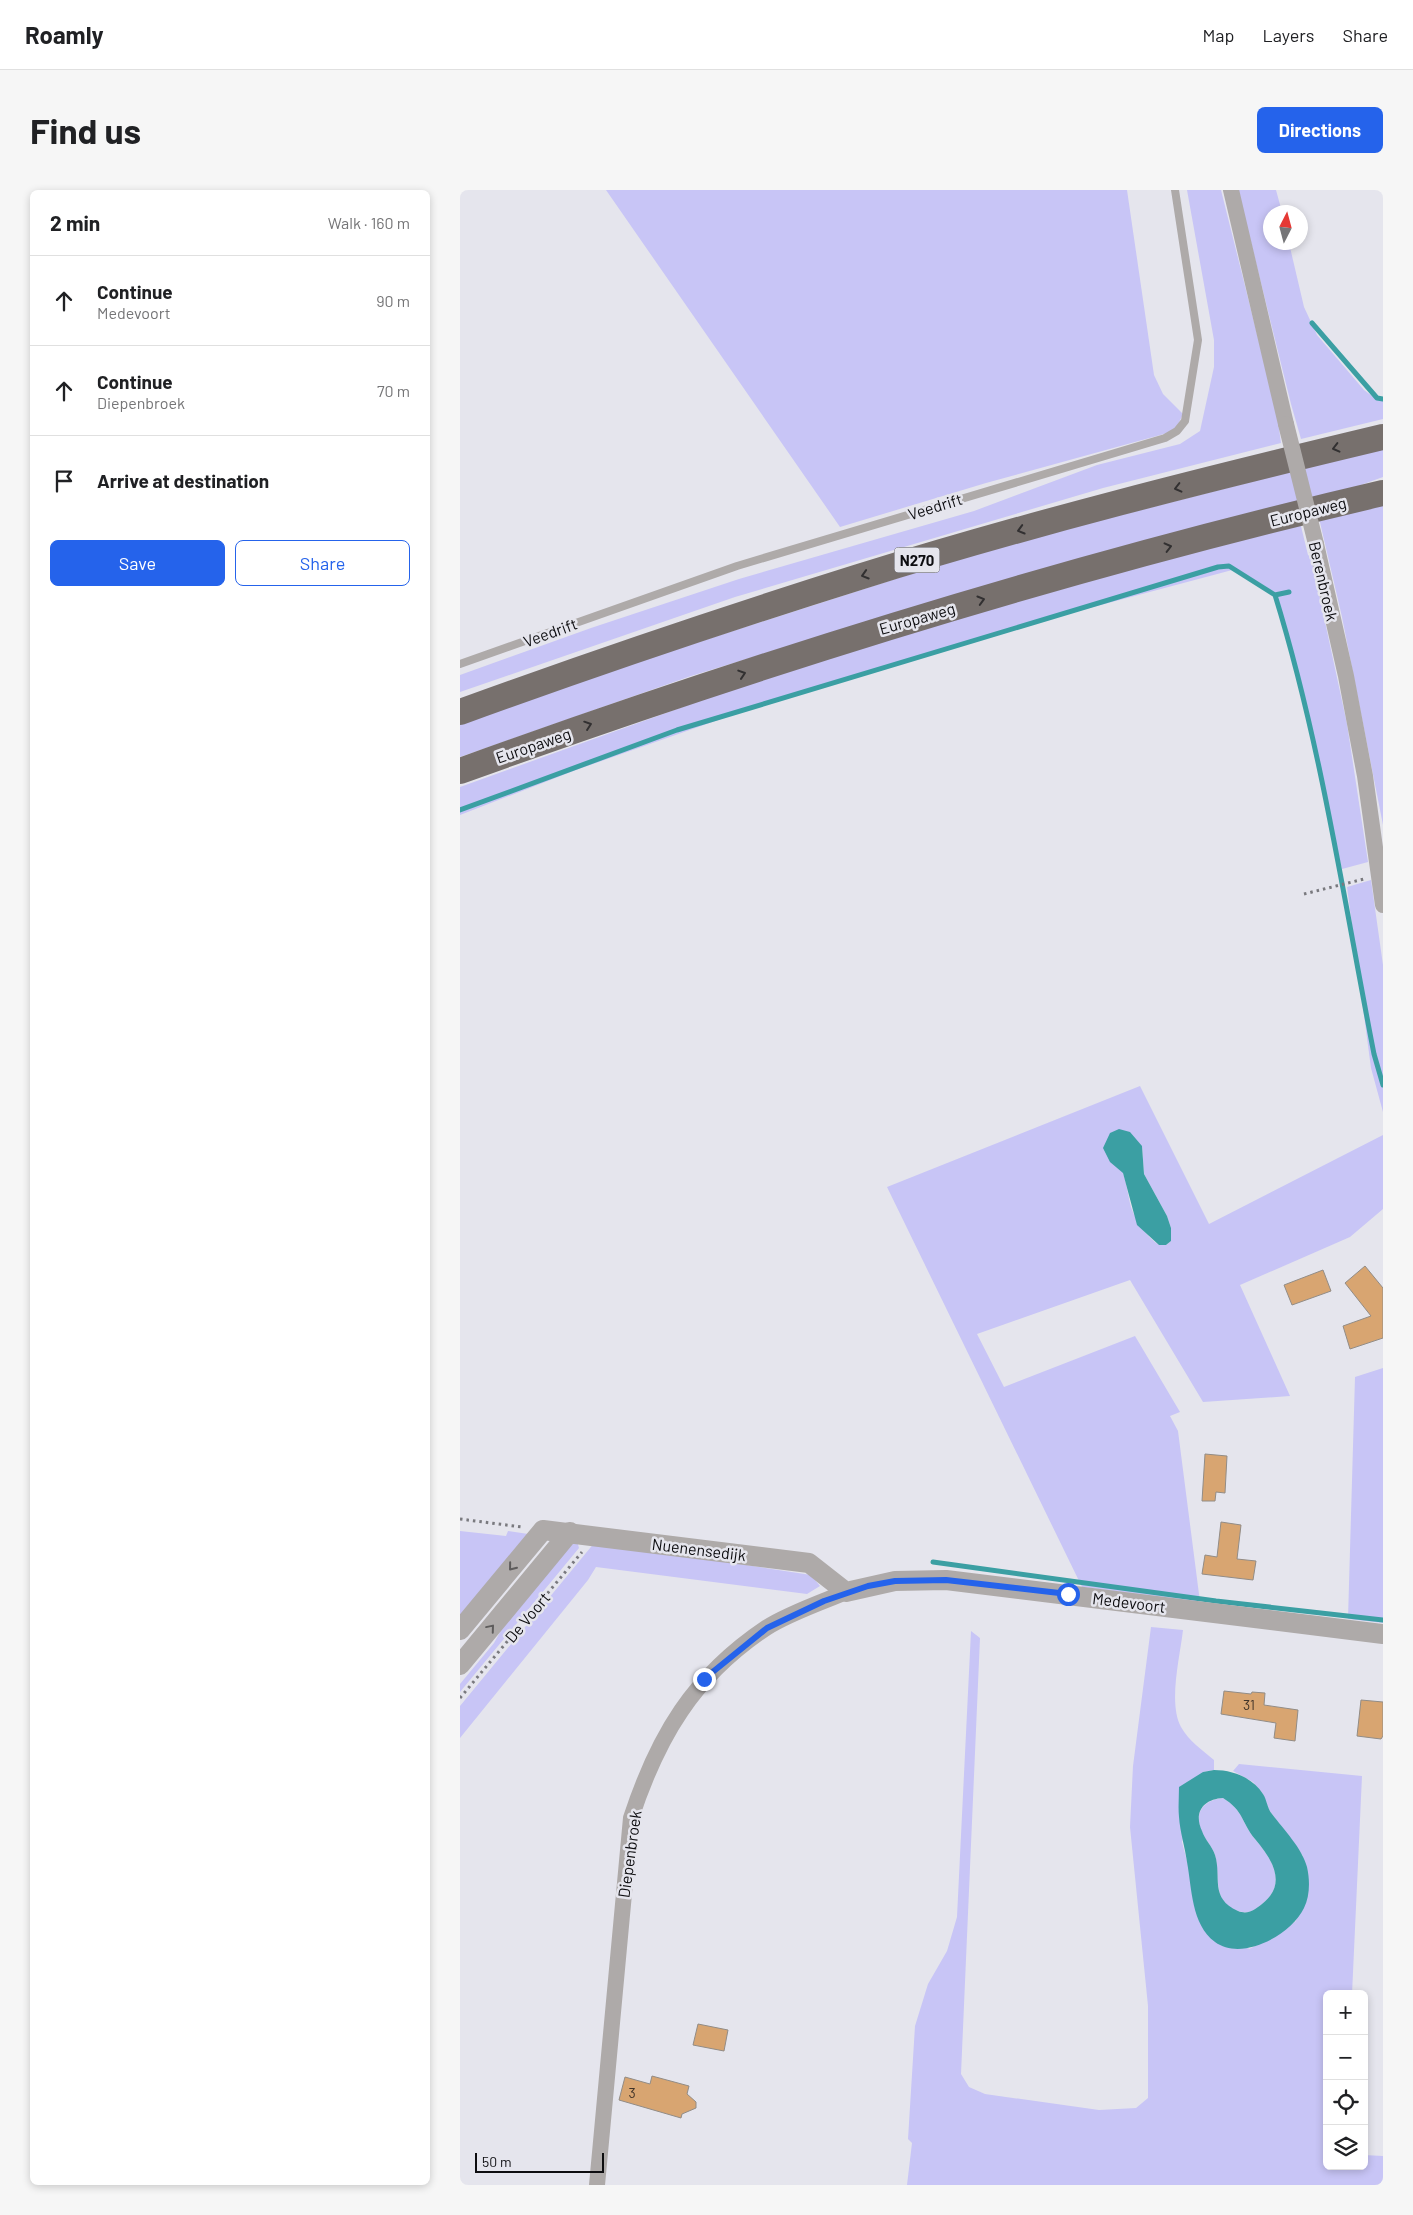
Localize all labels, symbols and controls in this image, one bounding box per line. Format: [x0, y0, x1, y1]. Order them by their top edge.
text: Roamly [25, 20, 104, 49]
text: Map [1202, 24, 1234, 46]
text: Layers [1262, 24, 1315, 46]
text: Share [1343, 24, 1388, 46]
button: Directions [1257, 107, 1383, 153]
text: Find us [30, 109, 141, 151]
north arrow [1263, 205, 1308, 250]
text: 2 min [50, 210, 100, 235]
text: Walk · 160 m [328, 213, 410, 232]
text: Continue [97, 280, 173, 303]
icon: ahead [50, 287, 78, 315]
text: 90 m [376, 291, 410, 310]
text: Medevoort [97, 303, 171, 322]
text: Continue [97, 370, 173, 393]
icon: ahead [50, 377, 78, 405]
text: 70 m [377, 381, 410, 400]
text: Diepenbroek [97, 393, 185, 412]
one-way arrow [1331, 442, 1340, 453]
icon: arrive [50, 467, 78, 495]
text: Arrive at destination [97, 469, 269, 492]
one-way arrow [1173, 482, 1182, 493]
street label: Veedrift [906, 489, 964, 523]
street label: Europaweg [1268, 492, 1348, 530]
one-way arrow [1018, 525, 1026, 535]
street label: Berenbroek [1306, 539, 1342, 623]
button: Save [50, 540, 225, 586]
button: Share [235, 540, 410, 586]
one-way arrow [1164, 542, 1173, 553]
road number: N270 [894, 548, 940, 572]
one-way arrow [861, 570, 870, 580]
one-way arrow [977, 595, 985, 605]
street label: Europaweg [877, 598, 957, 638]
street label: Veedrift [521, 614, 579, 650]
one-way arrow [738, 669, 746, 679]
one-way arrow [584, 721, 592, 731]
street label: Europaweg [493, 723, 573, 767]
street label: Nuenensedijk [651, 1534, 747, 1564]
one-way arrow [508, 1562, 517, 1571]
route start [1057, 1583, 1080, 1606]
street label: De Voort [501, 1588, 553, 1646]
street label: Medevoort [1091, 1588, 1167, 1616]
one-way arrow [486, 1624, 495, 1633]
route end [693, 1668, 716, 1691]
house number: 31 [1243, 1696, 1255, 1713]
street label: Diepenbroek [613, 1809, 645, 1899]
map controls [1323, 1990, 1368, 2170]
button: + [1323, 1990, 1368, 2035]
button: − [1323, 2035, 1368, 2080]
button: locate [1323, 2080, 1368, 2125]
house number: 3 [628, 2084, 636, 2101]
button: layers [1323, 2125, 1368, 2170]
scale bar [475, 2150, 604, 2173]
text: 50 m [482, 2153, 511, 2170]

